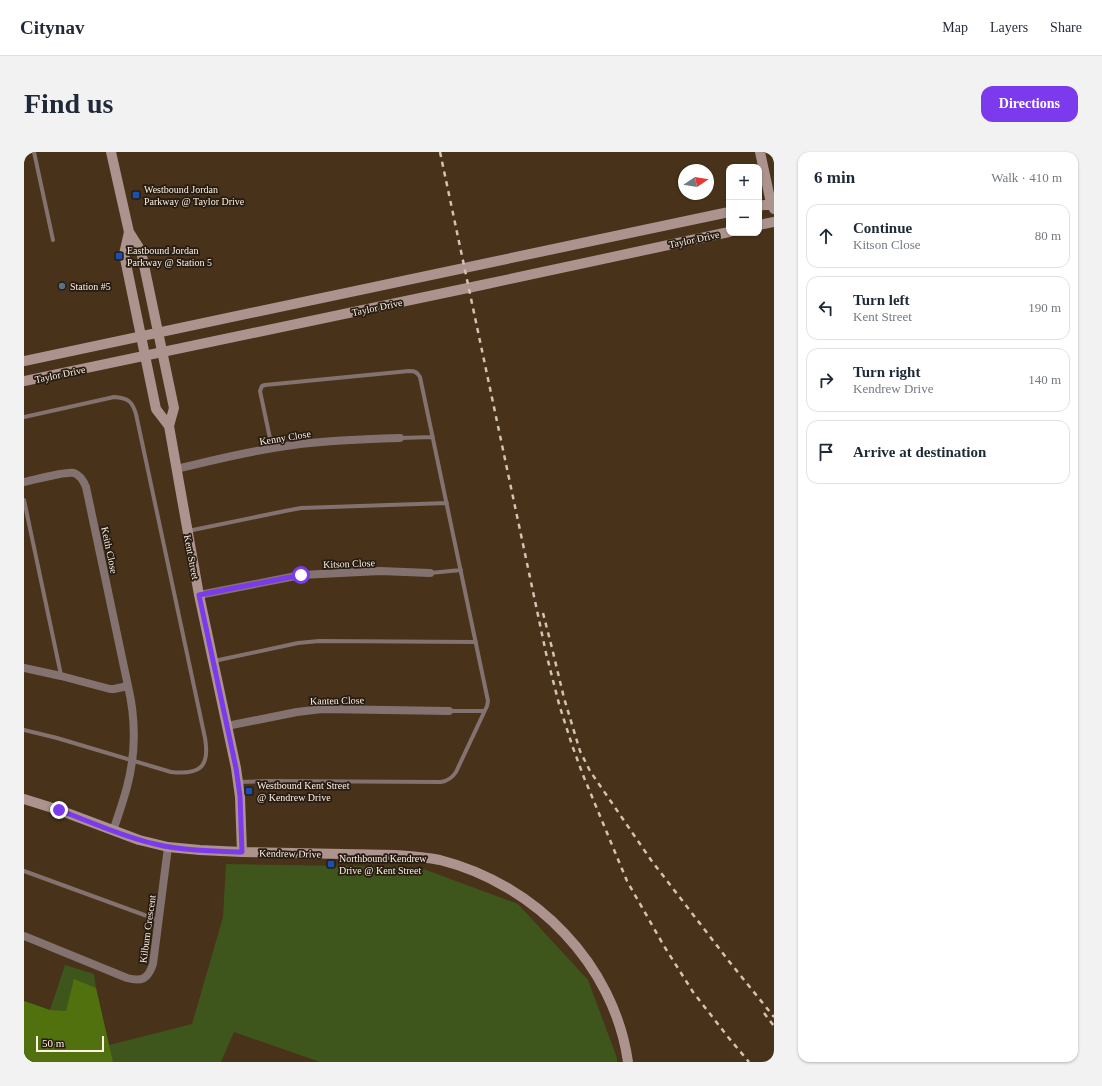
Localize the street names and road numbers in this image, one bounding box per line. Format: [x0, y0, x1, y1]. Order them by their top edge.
street label: Taylor Drive [668, 229, 721, 250]
street label: Taylor Drive [351, 297, 404, 318]
street label: Taylor Drive [34, 364, 87, 385]
street label: Kenny Close [259, 428, 312, 447]
street label: Keith Close [99, 526, 120, 575]
street label: Kent Street [182, 534, 201, 581]
street label: Kitson Close [323, 557, 376, 570]
street label: Kanten Close [310, 695, 365, 706]
street label: Kendrew Drive [259, 847, 322, 860]
street label: Kilburn Crescent [137, 894, 158, 964]

